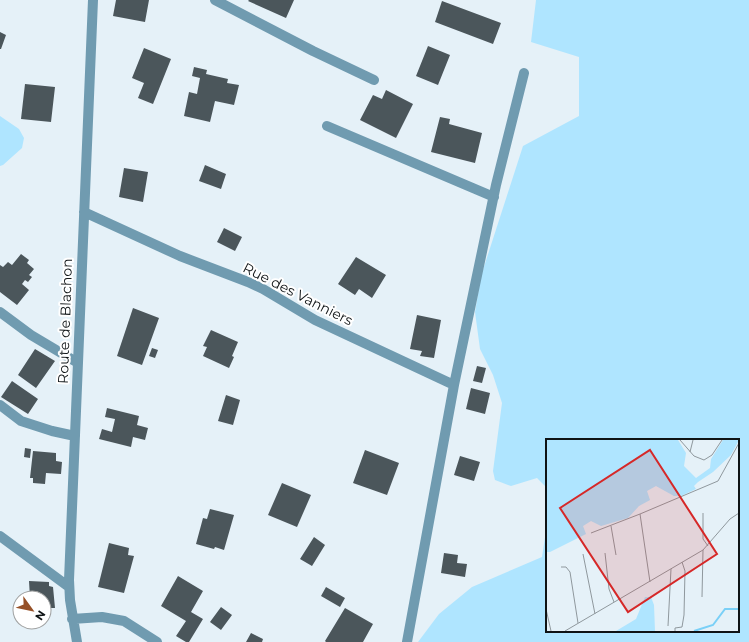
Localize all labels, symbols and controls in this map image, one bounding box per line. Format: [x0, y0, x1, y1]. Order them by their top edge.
street label: Route de Blachon [54, 258, 76, 384]
street label: Rue des Vanniers [240, 259, 356, 330]
inset map [546, 439, 739, 632]
north arrow [12, 590, 52, 630]
text: N [32, 608, 49, 623]

